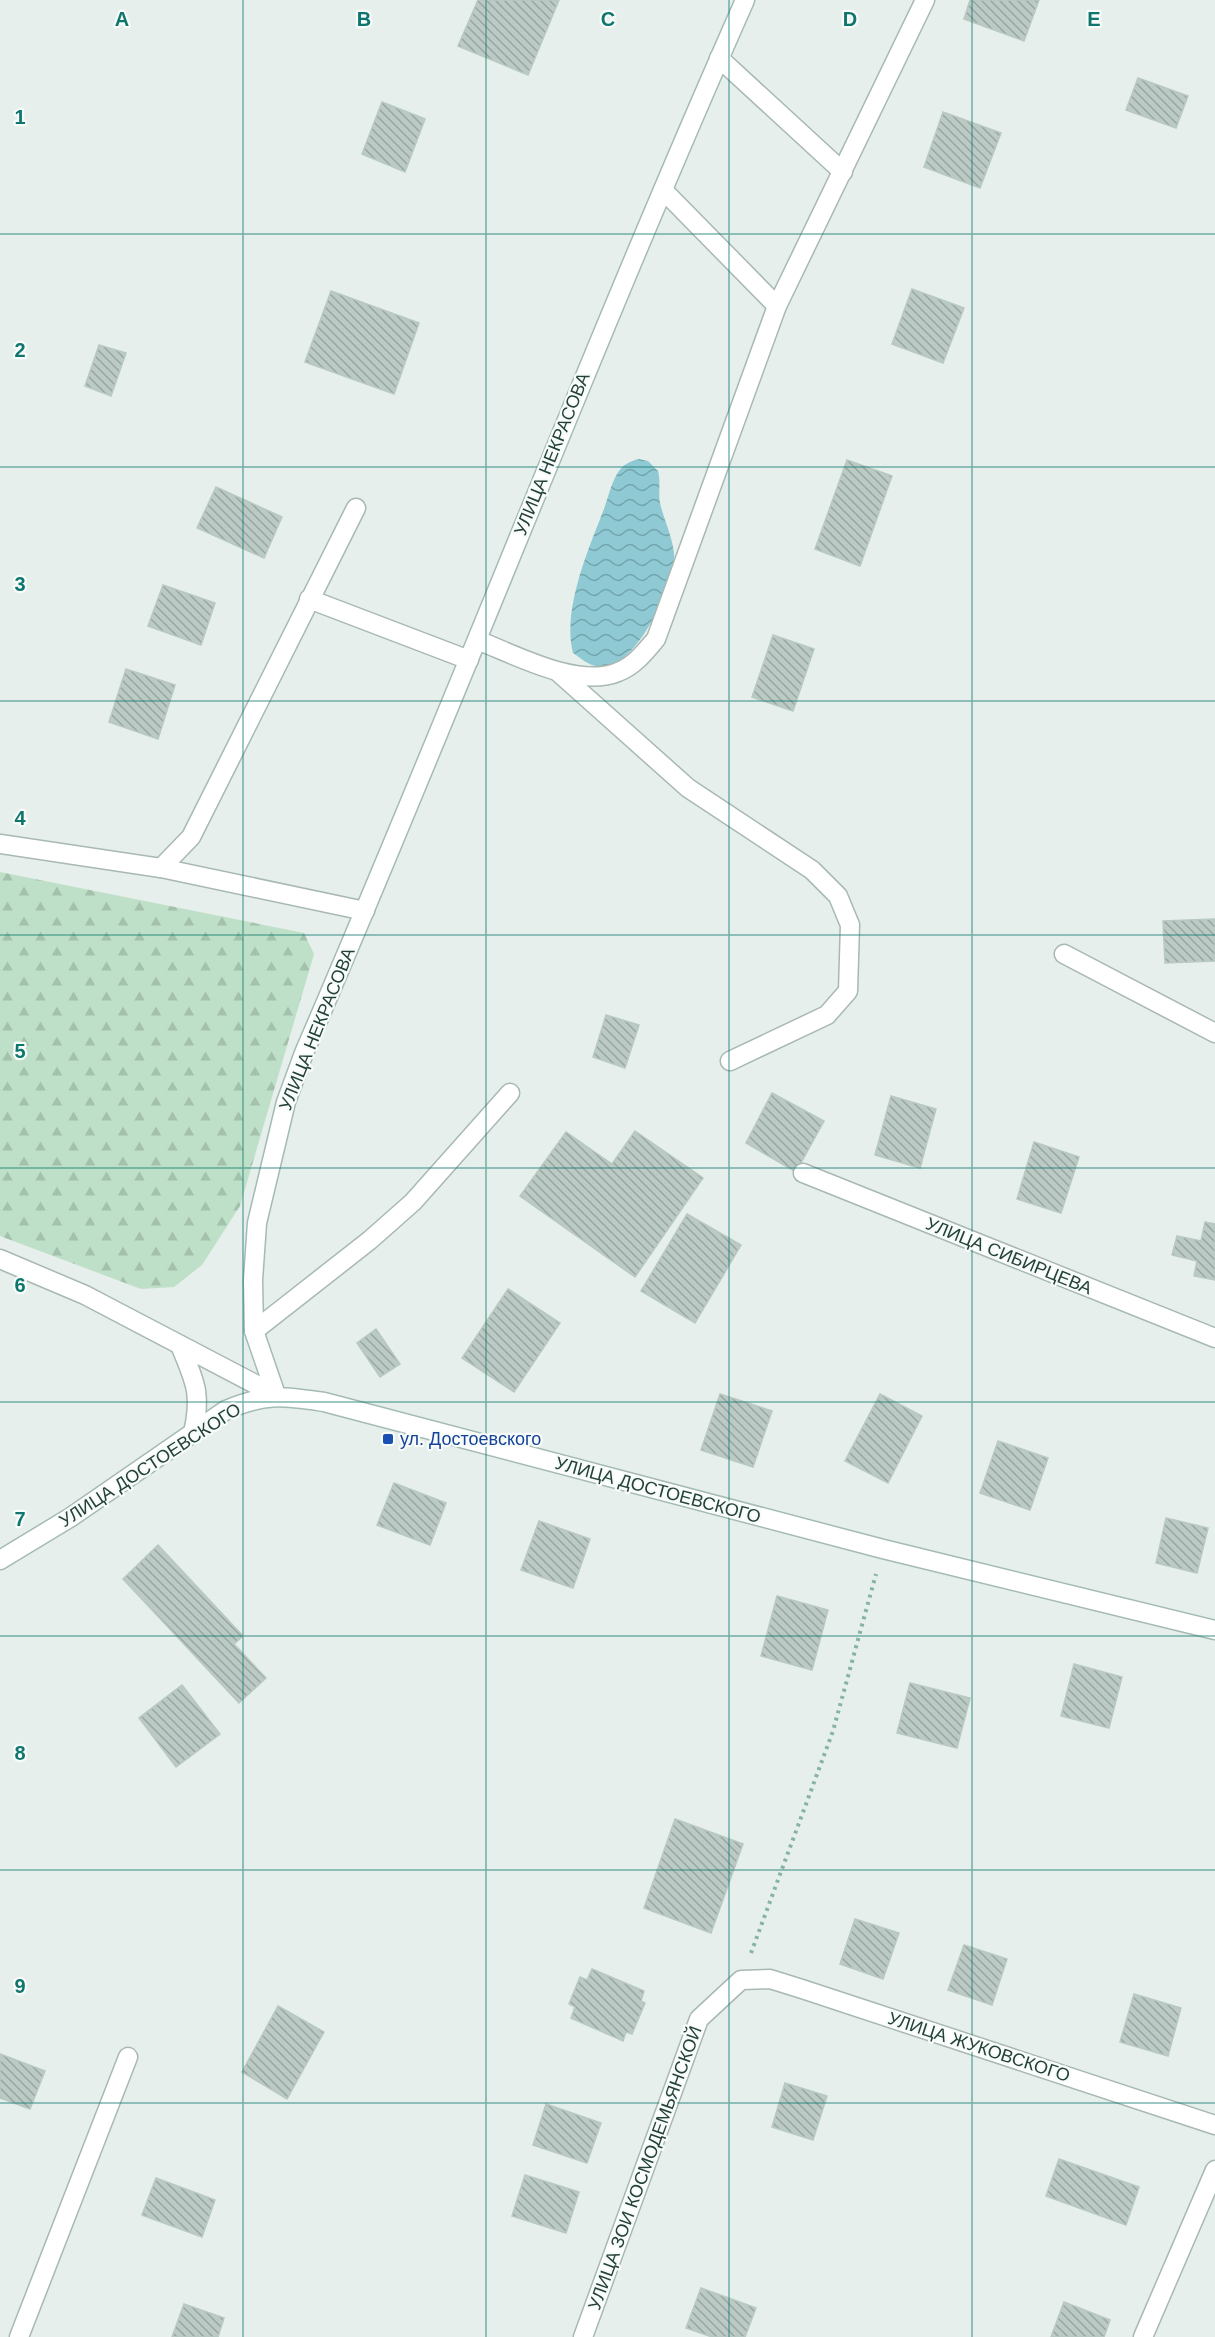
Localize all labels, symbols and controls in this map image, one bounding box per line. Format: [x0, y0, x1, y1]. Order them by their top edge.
text: A [115, 8, 129, 30]
text: B [357, 8, 371, 30]
text: C [601, 8, 615, 30]
text: D [843, 8, 857, 30]
text: E [1087, 8, 1101, 30]
text: 1 [14, 106, 26, 128]
text: 2 [14, 339, 26, 361]
street label: УЛИЦА НЕКРАСОВА [510, 370, 594, 538]
text: 3 [14, 573, 26, 595]
text: 4 [14, 807, 26, 829]
street label: УЛИЦА НЕКРАСОВА [275, 945, 359, 1113]
text: 5 [14, 1040, 26, 1062]
street label: УЛИЦА СИБИРЦЕВА [923, 1214, 1095, 1298]
text: 6 [14, 1274, 26, 1296]
street label: УЛИЦА ДОСТОЕВСКОГО [56, 1399, 244, 1531]
place label: ул. Достоевского [400, 1429, 541, 1449]
marker: ул. Достоевского [381, 1432, 395, 1446]
street label: УЛИЦА ДОСТОЕВСКОГО [553, 1453, 763, 1527]
text: 7 [14, 1508, 26, 1530]
text: 8 [14, 1742, 26, 1764]
text: 9 [14, 1975, 26, 1997]
street label: УЛИЦА ЖУКОВСКОГО [886, 2008, 1072, 2086]
street label: УЛИЦА ЗОИ КОСМОДЕМЬЯНСКОЙ [583, 2023, 706, 2313]

